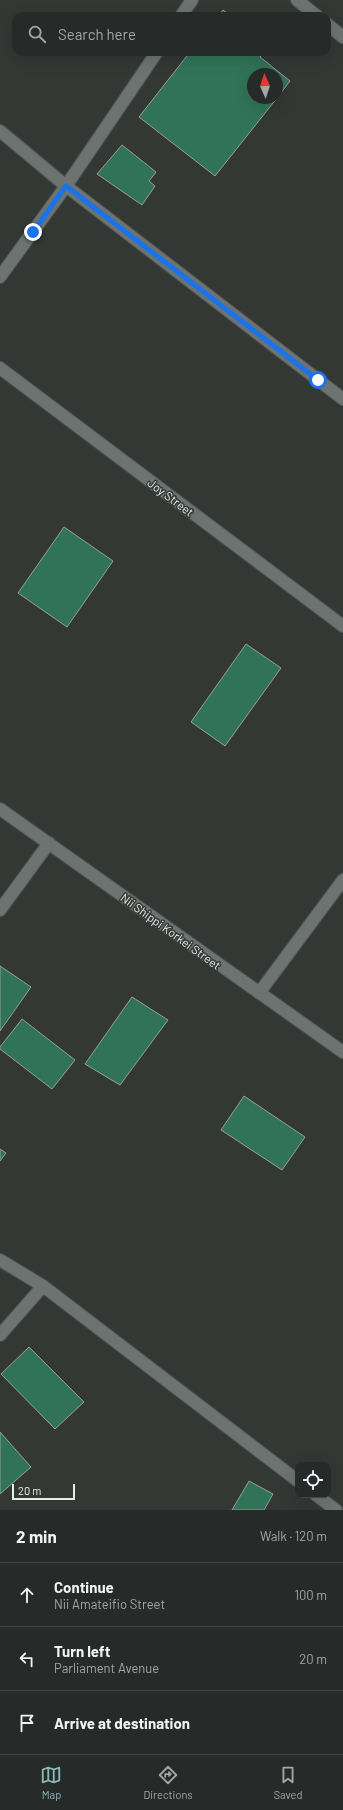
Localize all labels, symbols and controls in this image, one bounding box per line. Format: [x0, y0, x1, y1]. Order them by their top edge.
search box [12, 12, 331, 56]
icon: search [26, 23, 48, 45]
text: Search here [58, 25, 136, 43]
north arrow [247, 68, 283, 104]
route end [24, 223, 42, 241]
route start [309, 371, 327, 389]
street label: Joy Street [145, 475, 197, 519]
street label: Nii Shippi Korkei Street [118, 890, 224, 972]
map controls [295, 1462, 331, 1498]
button: locate [295, 1462, 331, 1498]
scale bar [12, 1482, 75, 1501]
text: 20 m [18, 1484, 41, 1497]
text: 2 min [16, 1526, 57, 1546]
text: Walk · 120 m [260, 1528, 327, 1544]
text: Continue [54, 1578, 114, 1596]
icon: ahead [16, 1584, 38, 1606]
text: 100 m [294, 1587, 327, 1603]
text: Nii Amateifio Street [54, 1596, 165, 1612]
text: Turn left [54, 1642, 110, 1660]
icon: left [16, 1648, 38, 1670]
text: 20 m [299, 1651, 327, 1667]
text: Parliament Avenue [54, 1660, 159, 1676]
icon: arrive [16, 1712, 38, 1734]
text: Arrive at destination [54, 1714, 190, 1732]
tab: Map [40, 1764, 62, 1801]
tab: Directions [143, 1764, 193, 1801]
tab: Saved [274, 1764, 303, 1801]

